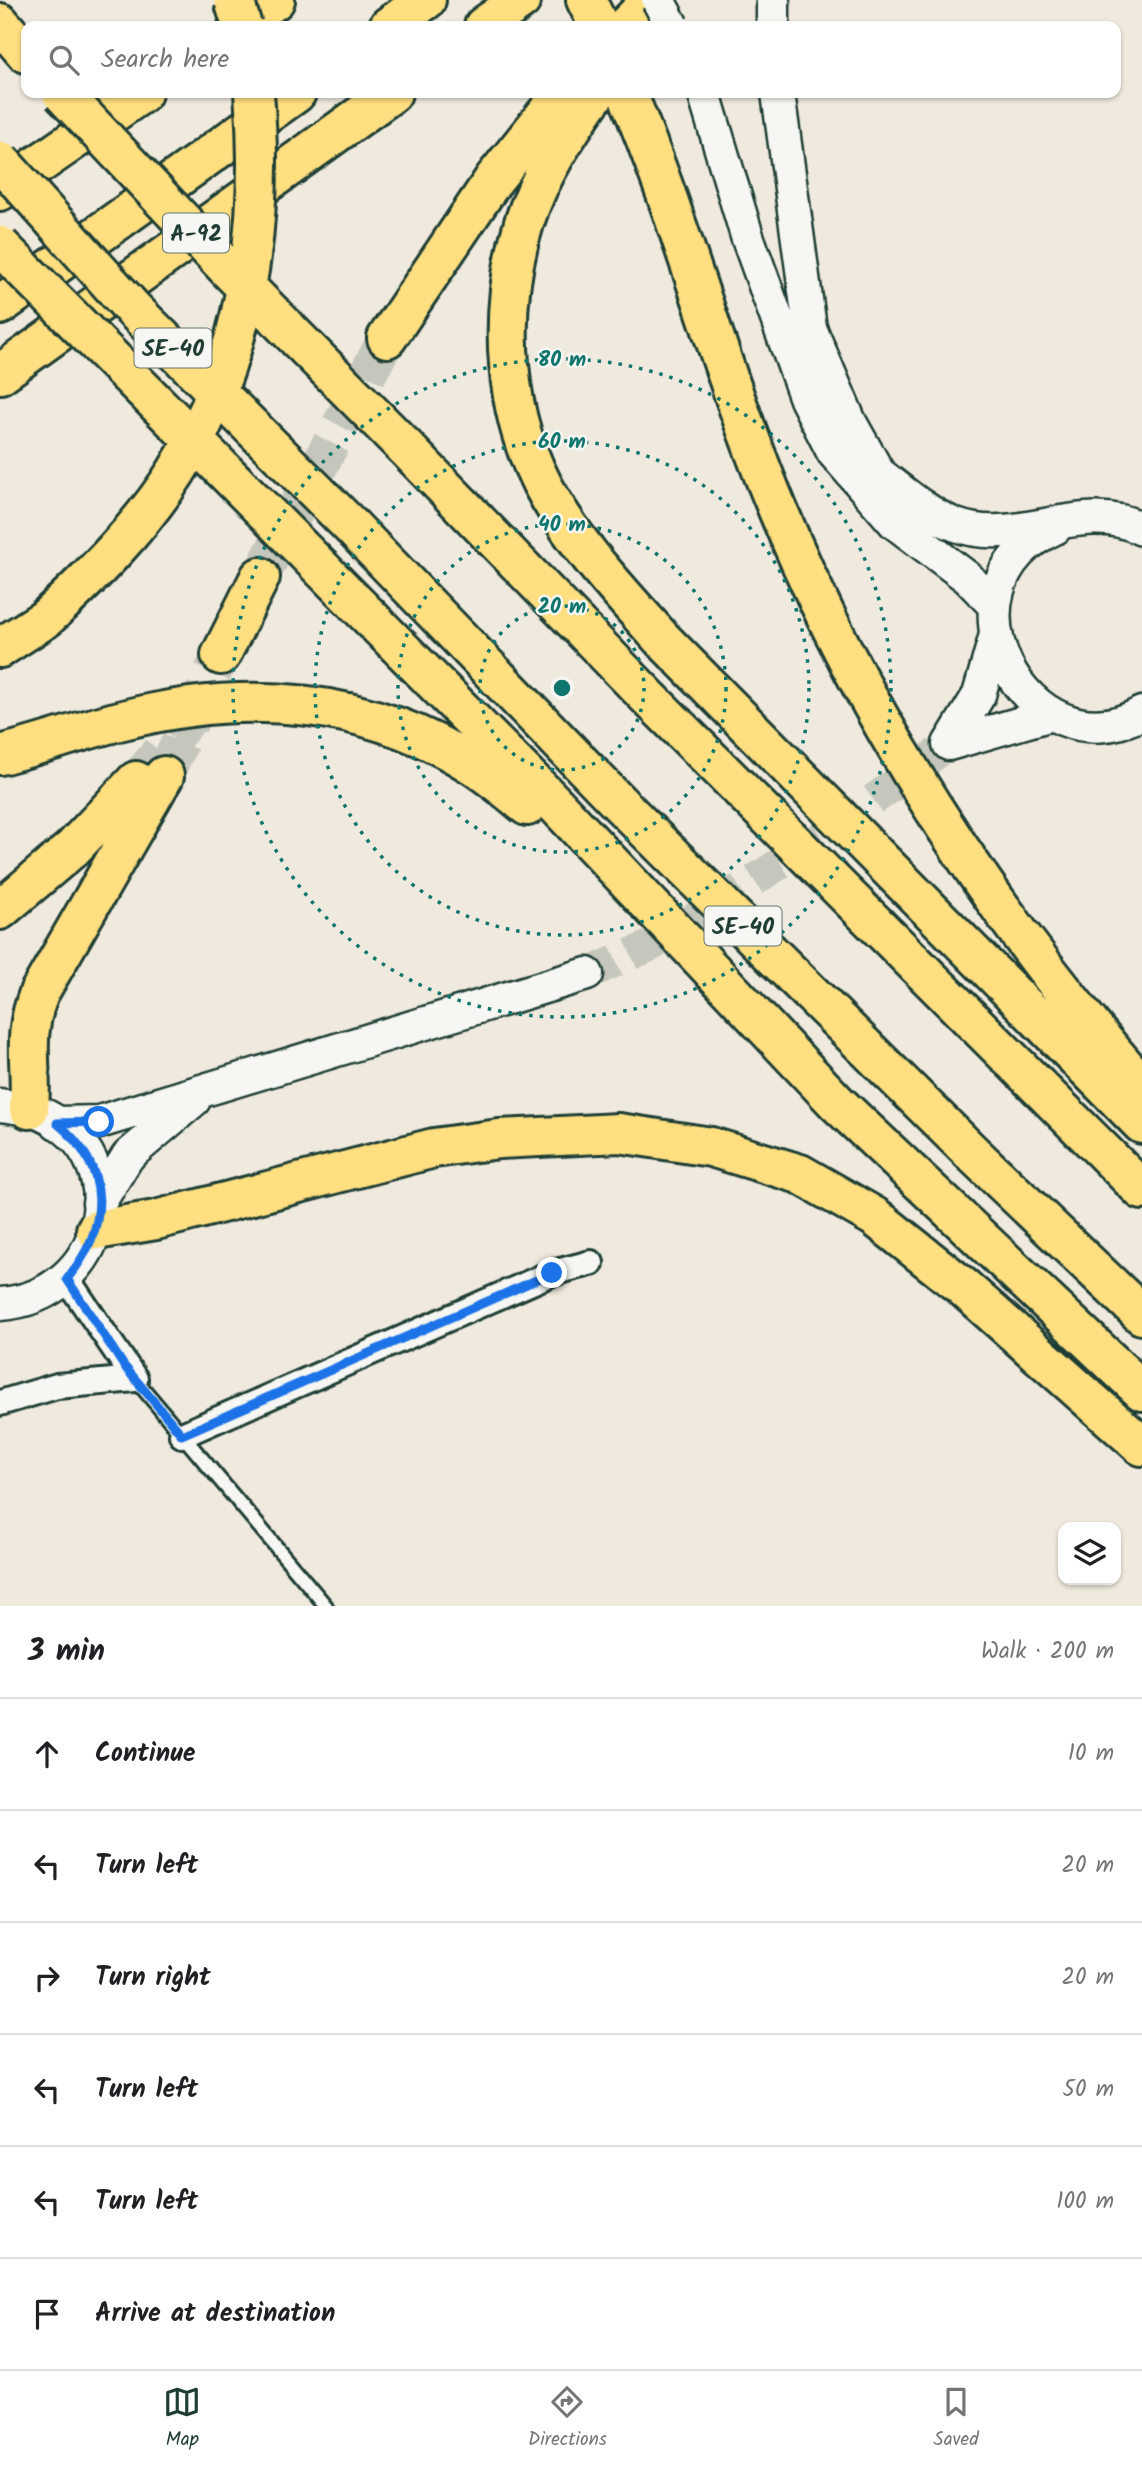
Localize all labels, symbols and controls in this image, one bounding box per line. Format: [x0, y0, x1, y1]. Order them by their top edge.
search box [21, 21, 1121, 98]
text: Search here [101, 39, 229, 81]
icon: search [45, 41, 83, 79]
road number: A-92 [163, 214, 229, 252]
road number: SE-40 [134, 328, 212, 368]
text: 80 m [538, 344, 586, 377]
text: 60 m [538, 426, 586, 459]
text: 40 m [538, 509, 586, 542]
text: 20 m [538, 591, 586, 624]
centre of rings [550, 676, 574, 700]
road number: SE-40 [704, 906, 782, 945]
route start [83, 1106, 114, 1137]
route end [536, 1257, 567, 1288]
map controls [1058, 1522, 1121, 1585]
button: layers [1058, 1522, 1121, 1585]
text: 3 min [28, 1628, 105, 1676]
text: Walk · 200 m [981, 1634, 1114, 1670]
text: Continue [95, 1733, 196, 1775]
icon: ahead [28, 1735, 66, 1773]
text: 10 m [1068, 1736, 1114, 1772]
text: Turn left [95, 1845, 198, 1887]
icon: left [28, 1847, 66, 1885]
text: 20 m [1062, 1848, 1114, 1884]
text: Turn right [95, 1957, 211, 1999]
icon: right [28, 1959, 66, 1997]
text: 20 m [1062, 1960, 1114, 1996]
text: Turn left [95, 2069, 198, 2111]
icon: left [28, 2071, 66, 2109]
text: 50 m [1063, 2072, 1114, 2108]
text: Turn left [95, 2181, 198, 2223]
icon: left [28, 2183, 66, 2221]
text: 100 m [1056, 2184, 1114, 2220]
text: Arrive at destination [95, 2293, 335, 2335]
icon: arrive [28, 2295, 66, 2333]
tab: Map [163, 2383, 201, 2455]
tab: Directions [528, 2383, 607, 2455]
tab: Saved [934, 2383, 979, 2455]

